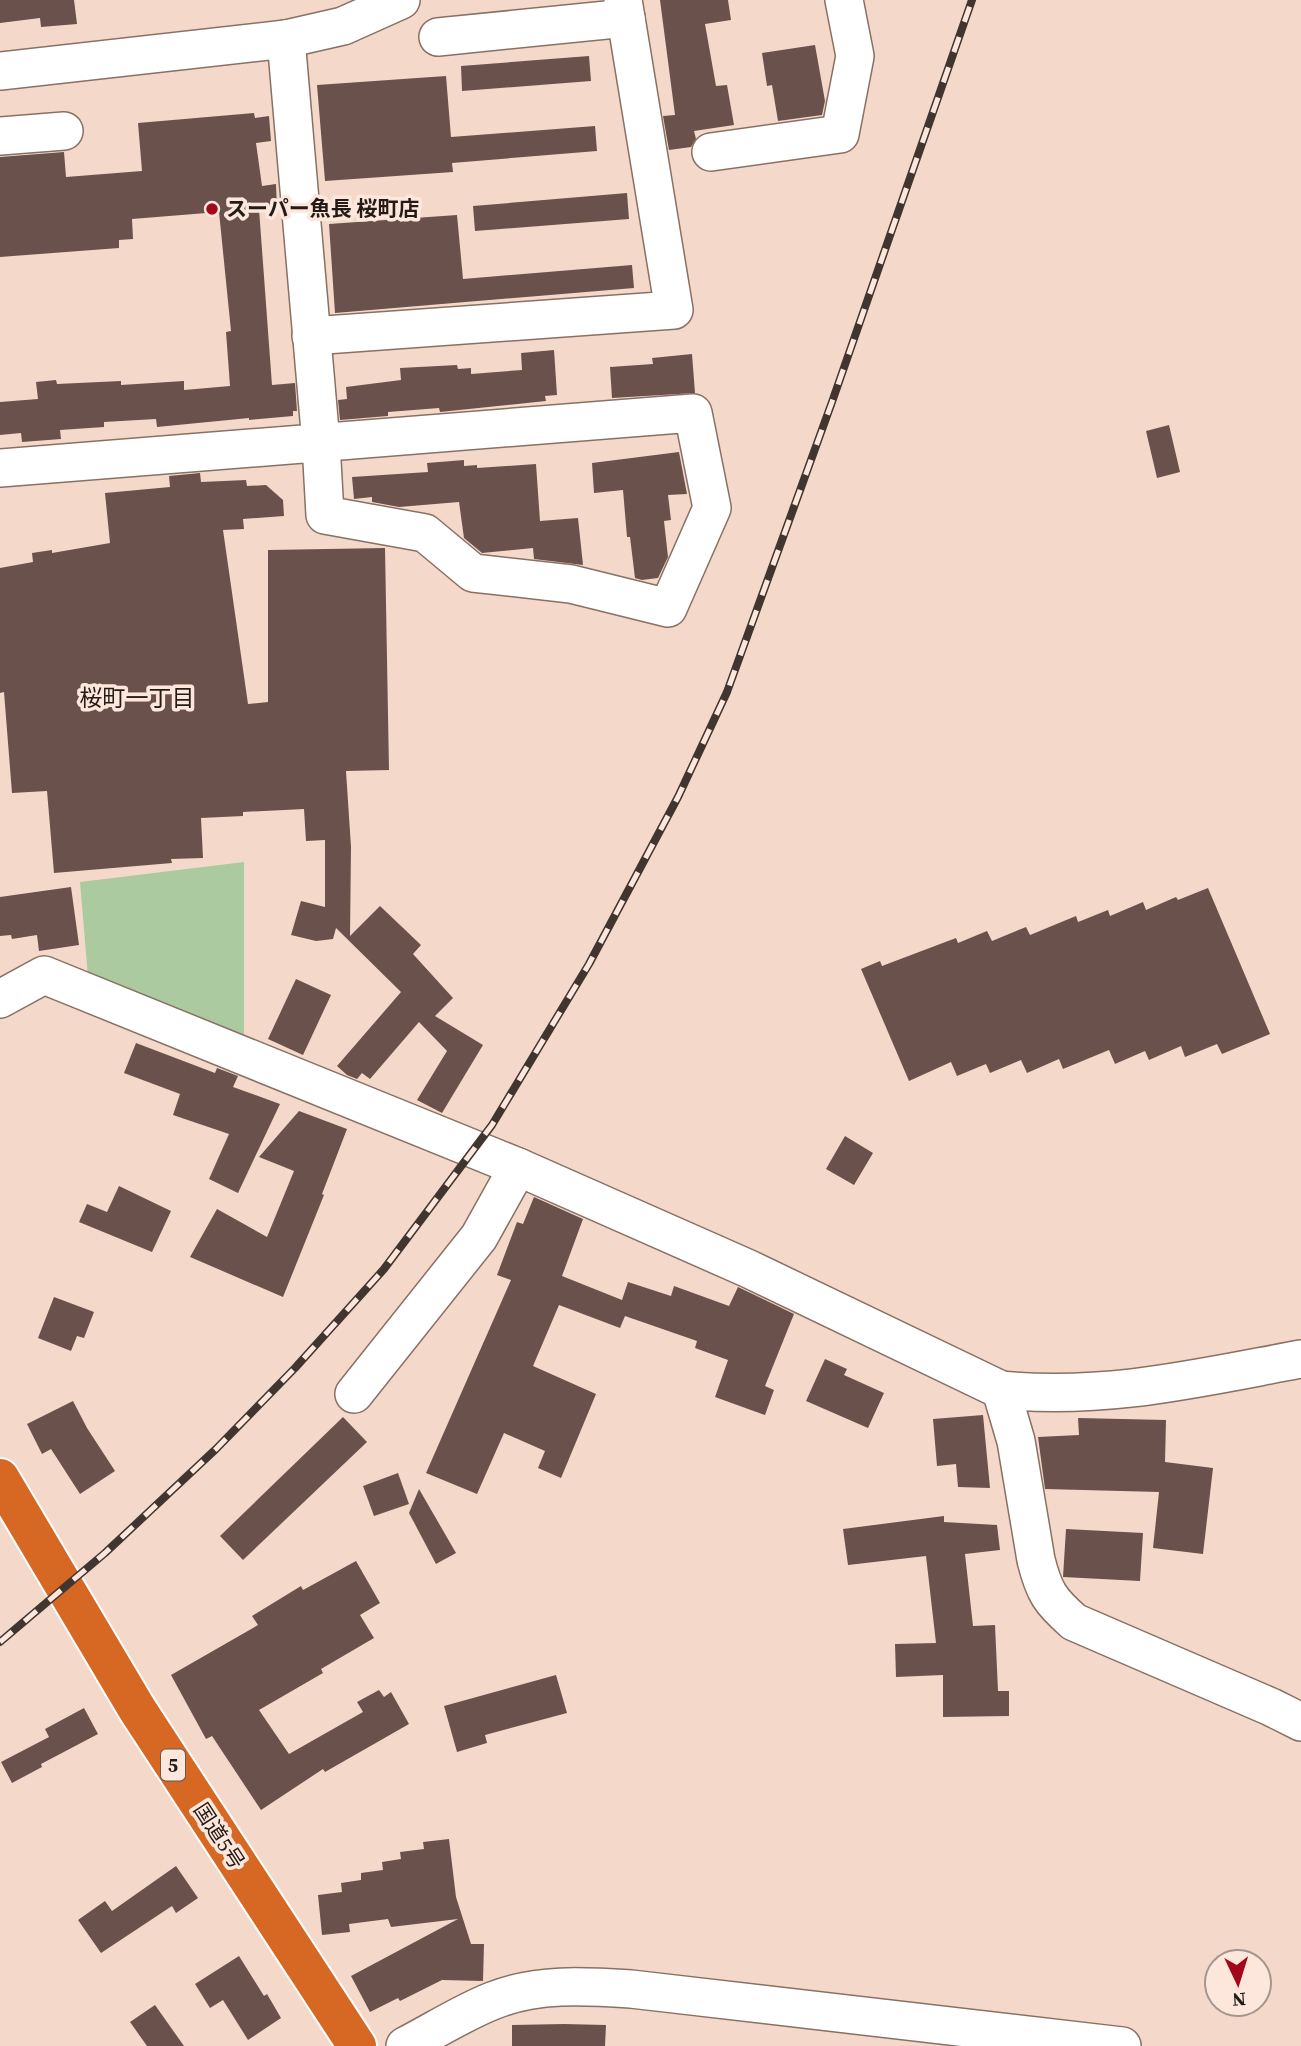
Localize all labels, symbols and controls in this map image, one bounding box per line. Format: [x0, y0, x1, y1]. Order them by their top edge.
place label: スーパー魚長 桜町店 [226, 194, 419, 223]
marker: スーパー魚長 桜町店 [204, 201, 220, 217]
district label: 桜町一丁目 [80, 682, 195, 714]
road number: 5 [161, 1750, 185, 1780]
street label: 国道5号 [187, 1797, 252, 1874]
north arrow [1203, 1948, 1273, 2018]
text: N [1231, 1987, 1247, 2013]

